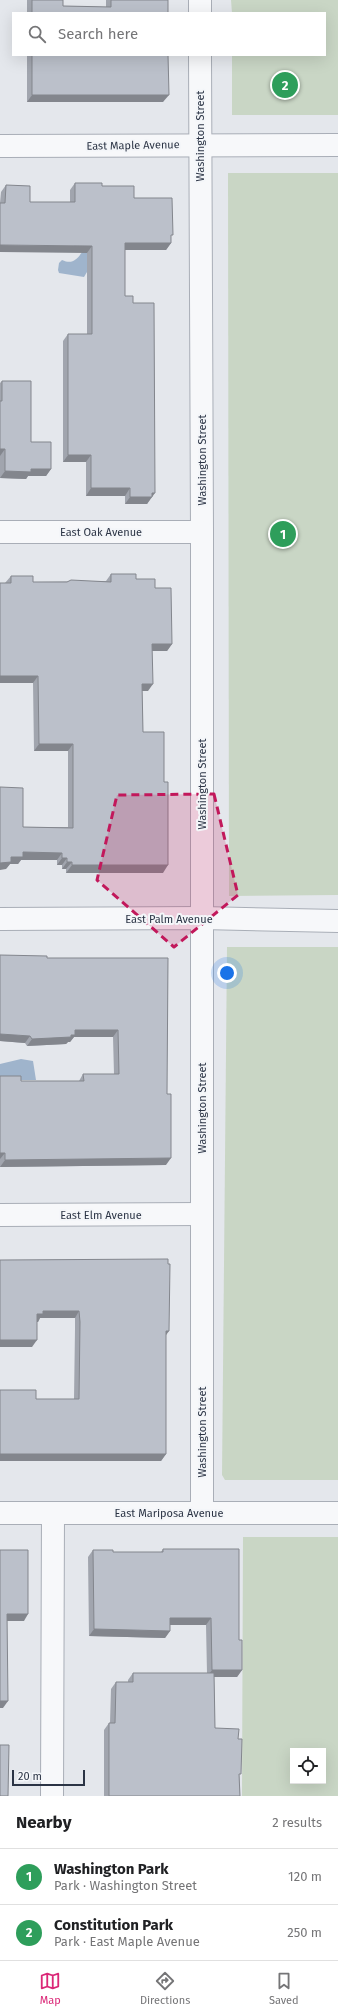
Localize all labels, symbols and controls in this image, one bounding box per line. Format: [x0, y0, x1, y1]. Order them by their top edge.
search box [12, 12, 326, 56]
icon: search [26, 23, 48, 45]
text: Search here [58, 25, 138, 43]
pin: 2 [272, 70, 298, 100]
street label: Washington Street [194, 91, 207, 181]
street label: East Maple Avenue [86, 138, 180, 153]
street label: Washington Street [196, 415, 209, 505]
pin: 1 [270, 519, 296, 549]
street label: East Oak Avenue [60, 526, 142, 539]
street label: Washington Street [196, 739, 209, 829]
street label: East Palm Avenue [125, 913, 213, 926]
your location [217, 963, 237, 983]
street label: Washington Street [196, 1063, 209, 1153]
street label: East Elm Avenue [60, 1209, 142, 1222]
street label: Washington Street [196, 1387, 209, 1477]
street label: East Mariposa Avenue [115, 1507, 223, 1520]
map controls [290, 1748, 326, 1784]
button: locate [290, 1748, 326, 1784]
scale bar [12, 1768, 85, 1787]
text: 20 m [18, 1770, 42, 1783]
text: Nearby [16, 1812, 71, 1833]
text: 2 results [272, 1815, 322, 1830]
text: Washington Park [54, 1860, 169, 1878]
text: 1 [26, 1869, 32, 1884]
text: 120 m [288, 1869, 322, 1884]
text: Park · Washington Street [54, 1878, 197, 1893]
text: Constitution Park [54, 1916, 173, 1934]
text: 2 [26, 1925, 32, 1940]
text: 250 m [287, 1925, 322, 1940]
text: Park · East Maple Avenue [54, 1934, 200, 1949]
tab: Map [39, 1970, 61, 2007]
tab: Directions [140, 1970, 190, 2007]
tab: Saved [269, 1970, 299, 2007]

